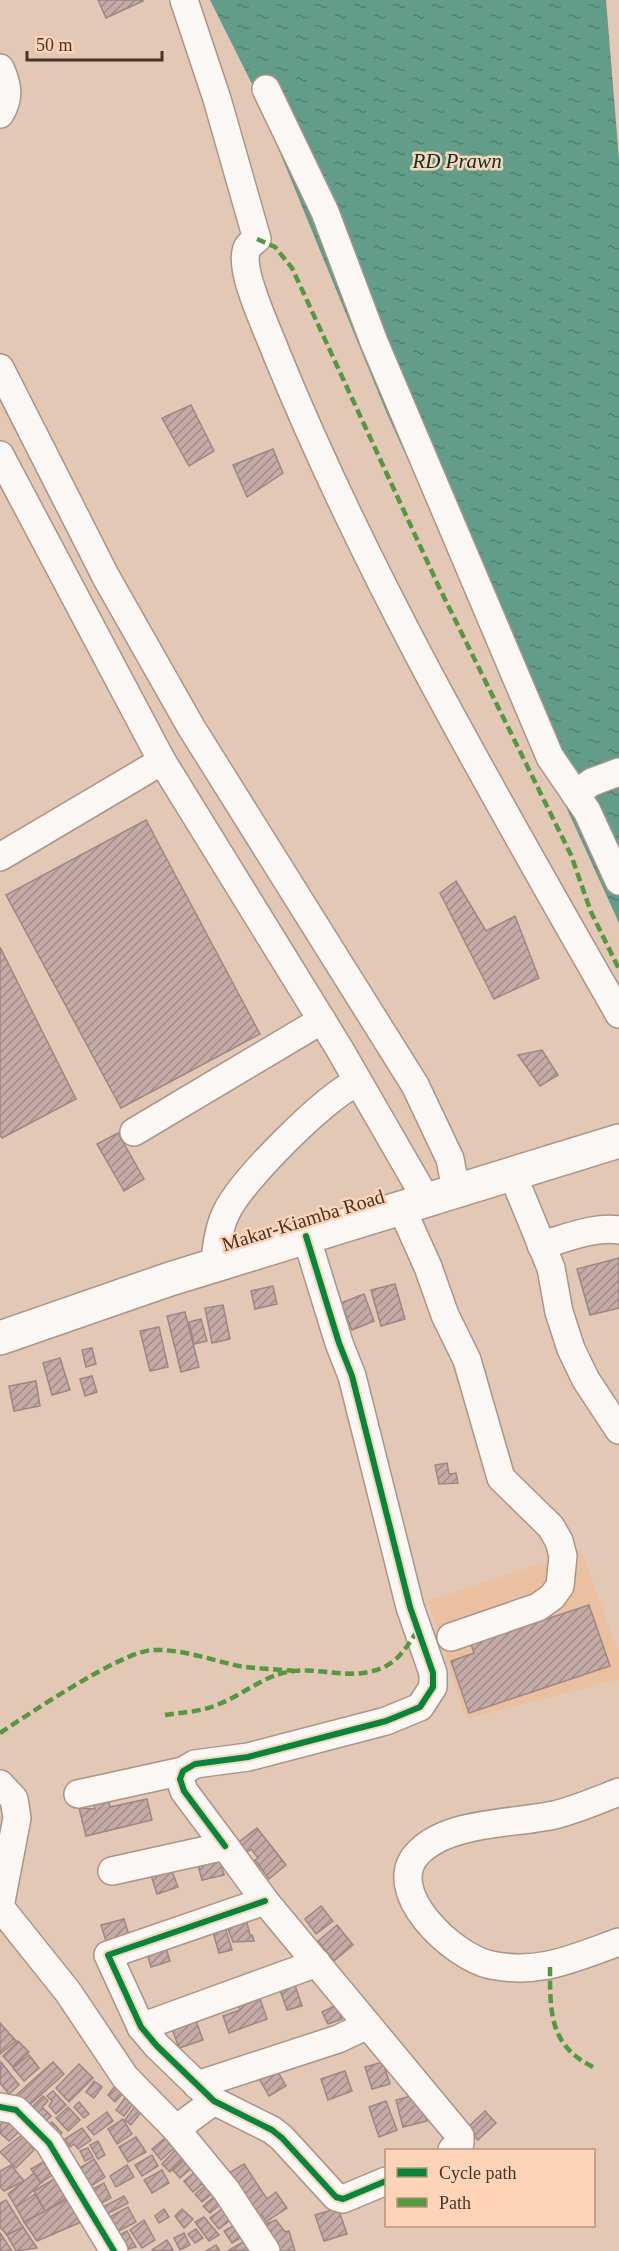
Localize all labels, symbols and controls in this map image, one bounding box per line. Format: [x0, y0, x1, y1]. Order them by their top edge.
scale bar [27, 24, 162, 62]
text: 50 m [36, 35, 73, 55]
water label: RD Prawn [411, 149, 502, 173]
street label: Makar-Kiamba Road [219, 1185, 387, 1255]
legend [385, 2149, 595, 2227]
text: Cycle path [439, 2163, 516, 2183]
text: Path [439, 2193, 471, 2213]

